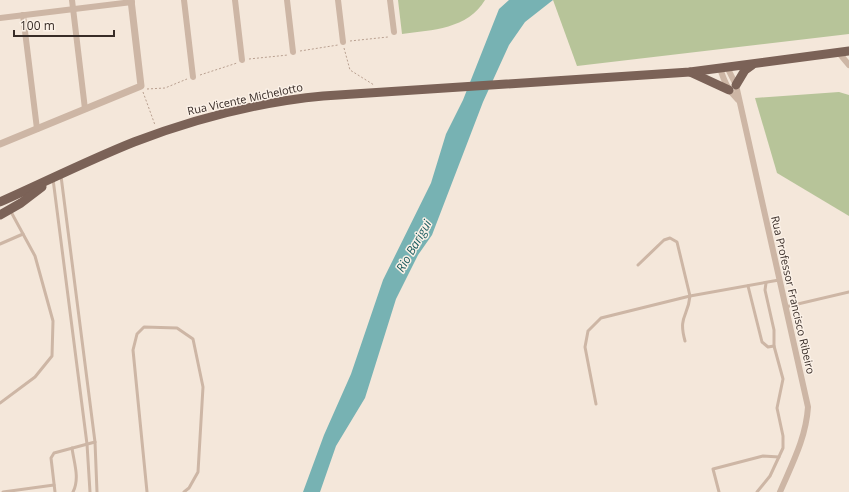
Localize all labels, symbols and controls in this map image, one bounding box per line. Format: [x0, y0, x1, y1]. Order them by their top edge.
scale bar [14, 12, 114, 38]
text: 100 m [20, 17, 55, 34]
street label: Rua Vicente Michelotto [186, 79, 304, 118]
street label: Rua Professor Francisco Ribeiro [768, 214, 819, 376]
water label: Rio Barigui [392, 216, 436, 275]

